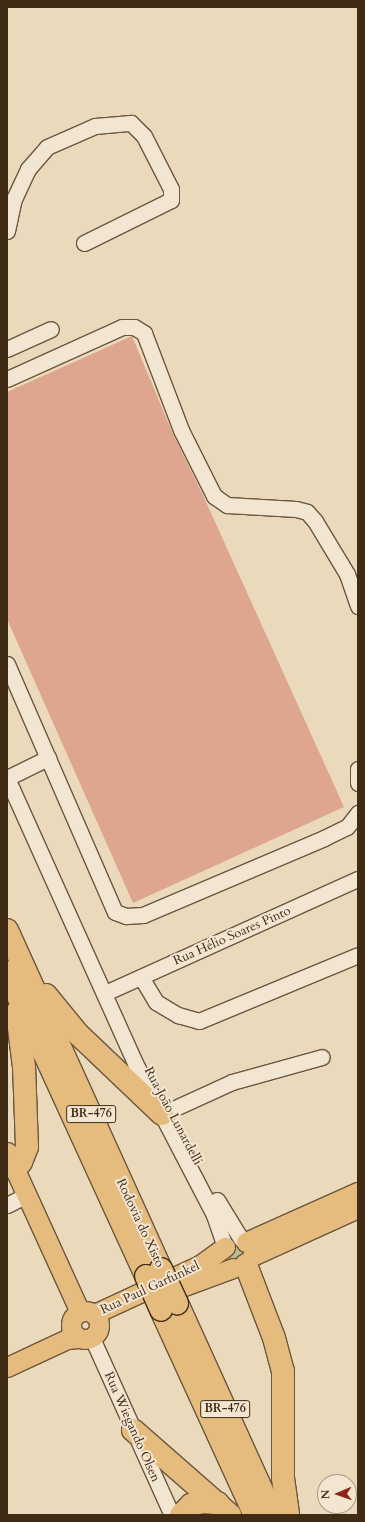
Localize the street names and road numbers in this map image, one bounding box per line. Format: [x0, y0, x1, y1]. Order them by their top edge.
street label: Rua Hélio Soares Pinto [171, 903, 293, 969]
street label: Rua João Lunardelli [141, 1064, 205, 1168]
road number: BR-476 [66, 1104, 116, 1124]
street label: Rodovia do Xisto [113, 1176, 167, 1270]
street label: Rua Paul Garfunkel [98, 1258, 202, 1318]
street label: Rua Wiegando Olsen [101, 1369, 163, 1485]
road number: BR-476 [200, 1399, 250, 1419]

